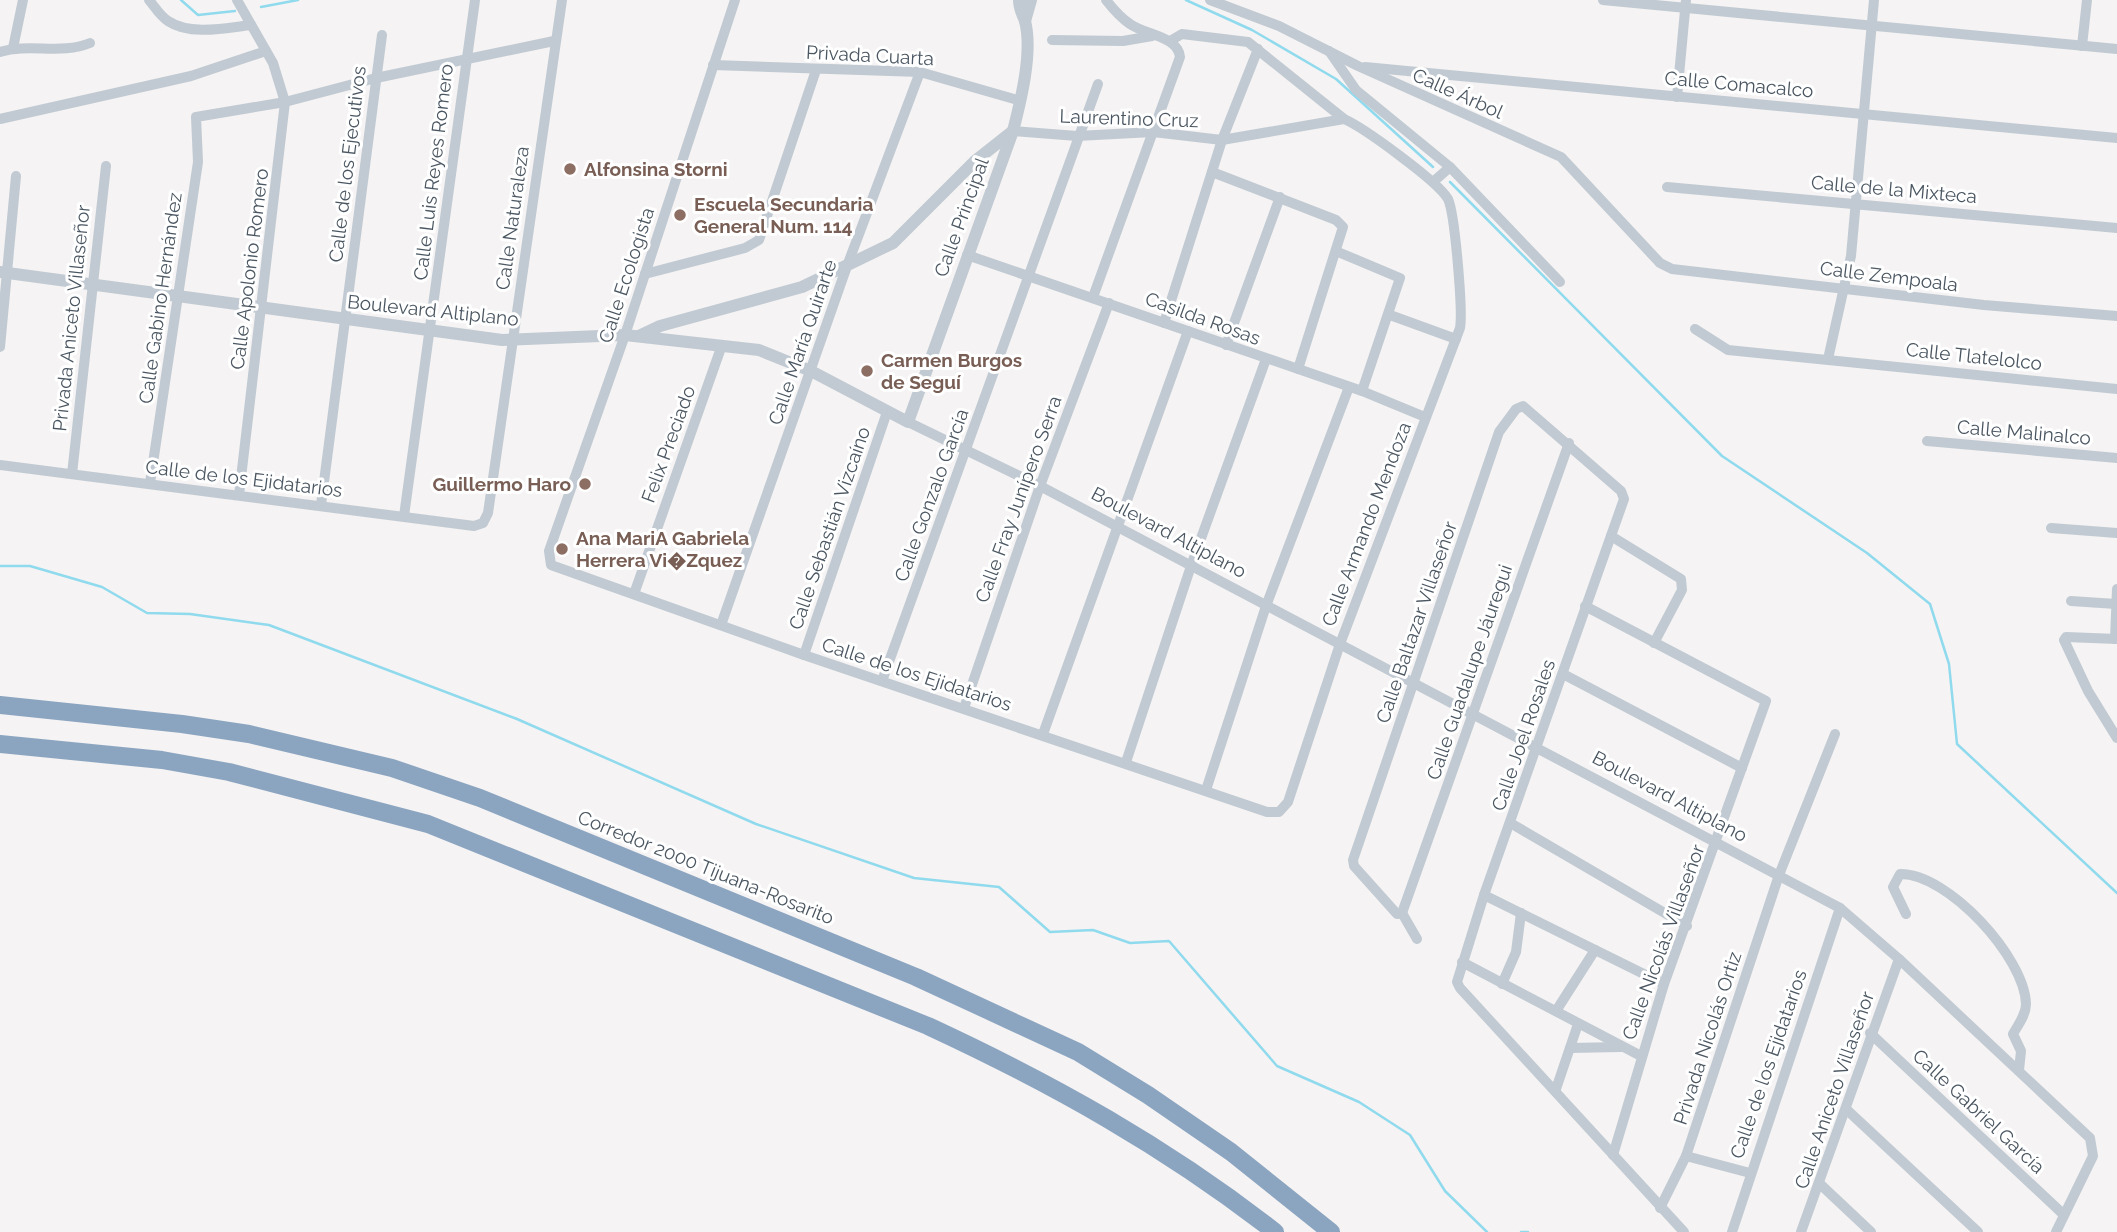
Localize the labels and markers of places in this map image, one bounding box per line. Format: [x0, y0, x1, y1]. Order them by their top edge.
place label: Alfonsina Storni [584, 158, 728, 180]
marker: Alfonsina Storni [562, 161, 578, 177]
place label: Escuela Secundaria General Num. 114 [694, 193, 873, 237]
marker: Escuela Secundaria General Num. 114 [672, 207, 688, 223]
place label: Carmen Burgos de Seguí [881, 349, 1022, 393]
marker: Carmen Burgos de Seguí [859, 363, 875, 379]
place label: Guillermo Haro [432, 473, 571, 495]
marker: Guillermo Haro [577, 476, 593, 492]
place label: Ana MariA Gabriela Herrera Vi�Zquez [576, 527, 749, 571]
marker: Ana MariA Gabriela Herrera Vi�Zquez [554, 541, 570, 557]

